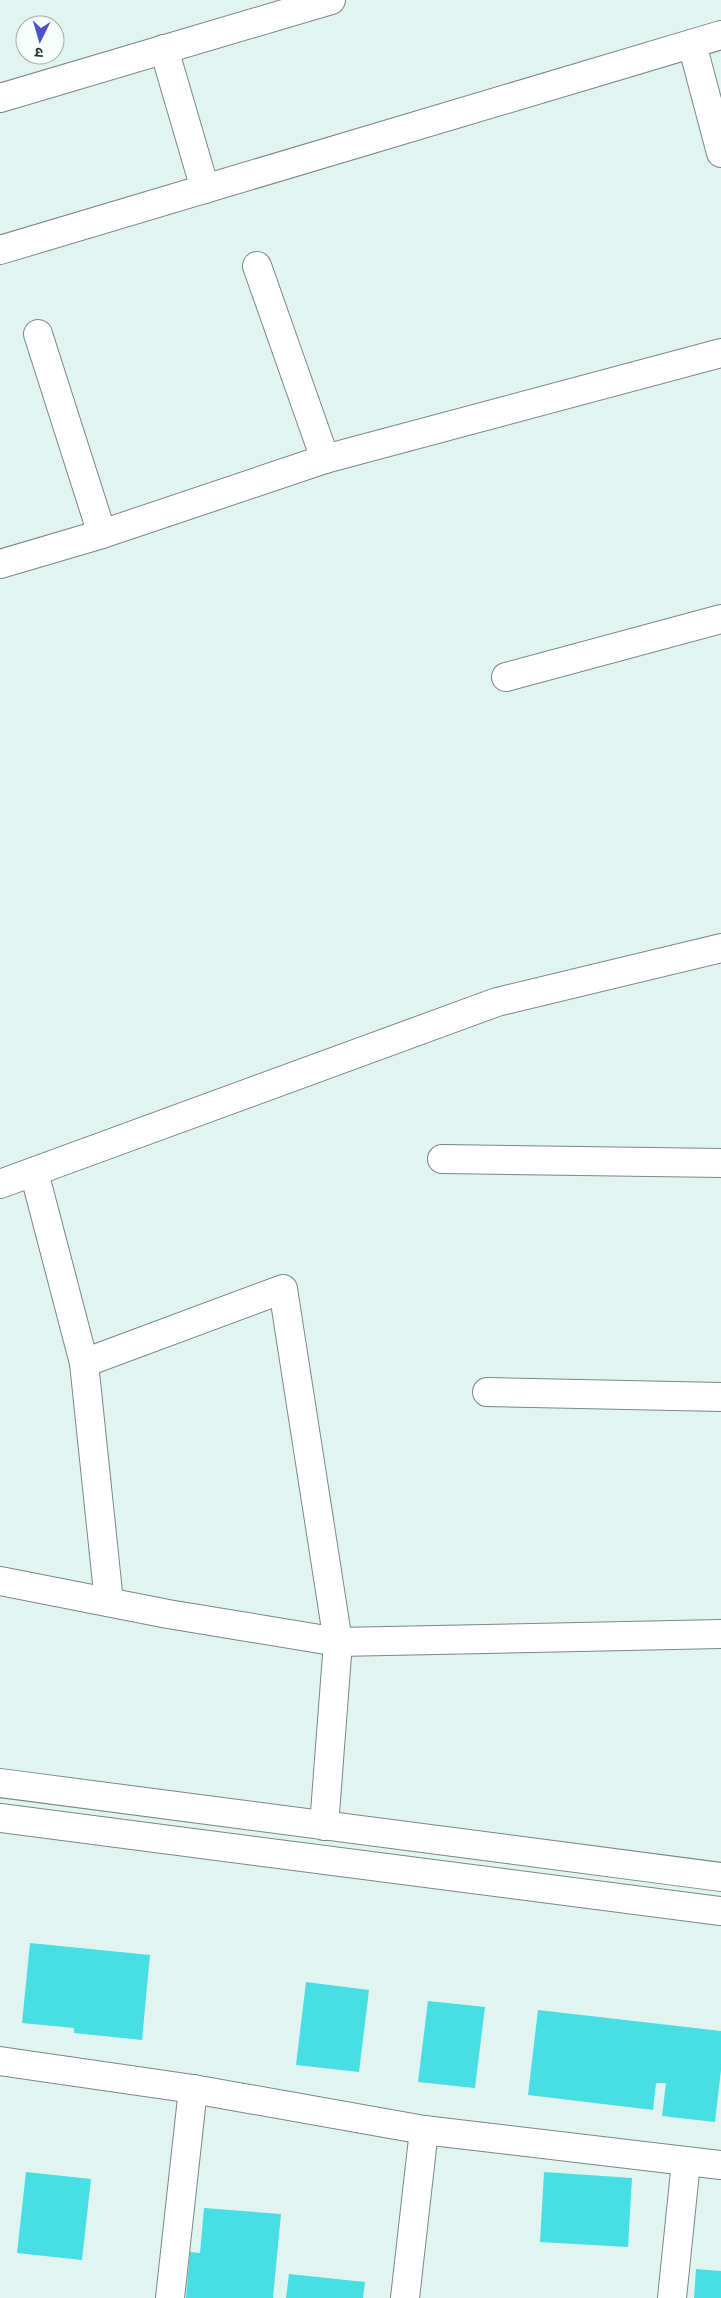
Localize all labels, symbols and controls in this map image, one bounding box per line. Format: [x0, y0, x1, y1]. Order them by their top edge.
north arrow [15, 15, 65, 65]
text: उ [33, 44, 44, 63]

